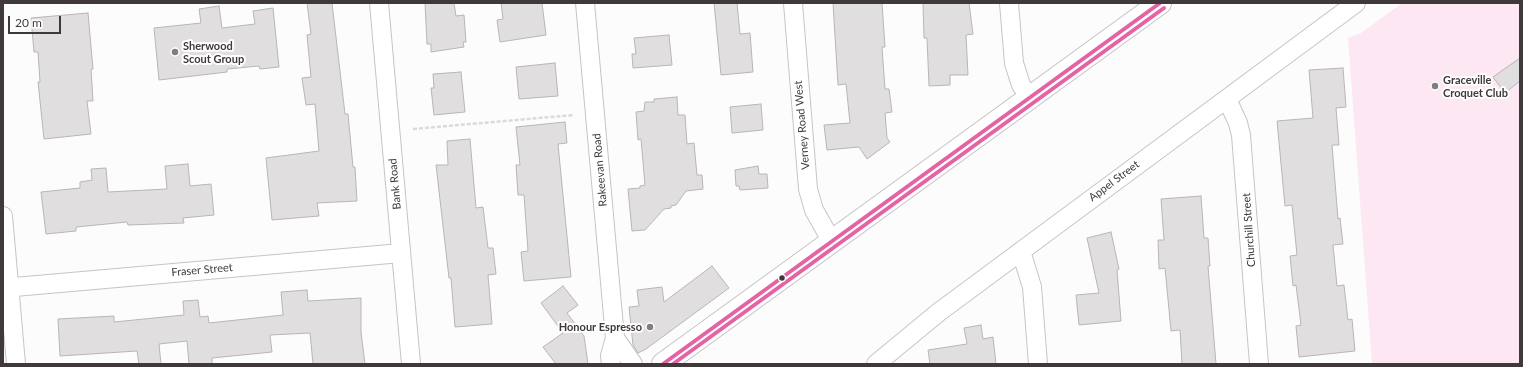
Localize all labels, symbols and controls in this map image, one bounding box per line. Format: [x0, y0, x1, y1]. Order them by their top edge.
scale bar [10, 8, 63, 34]
text: 20 m [15, 15, 42, 30]
place label: Sherwood Scout Group [183, 39, 244, 65]
marker: Sherwood Scout Group [170, 47, 180, 57]
place label: Graceville Croquet Club [1443, 73, 1508, 99]
street label: Verney Road West [792, 80, 812, 170]
marker: Graceville Croquet Club [1430, 81, 1440, 91]
street label: Rakeevan Road [590, 133, 610, 207]
street label: Bank Road [386, 158, 404, 210]
street label: Appel Street [1086, 158, 1142, 204]
street label: Churchill Street [1240, 192, 1258, 268]
street label: Fraser Street [171, 261, 233, 279]
unlabelled marker [777, 273, 787, 283]
place label: Honour Espresso [559, 320, 642, 334]
marker: Honour Espresso [645, 322, 655, 332]

